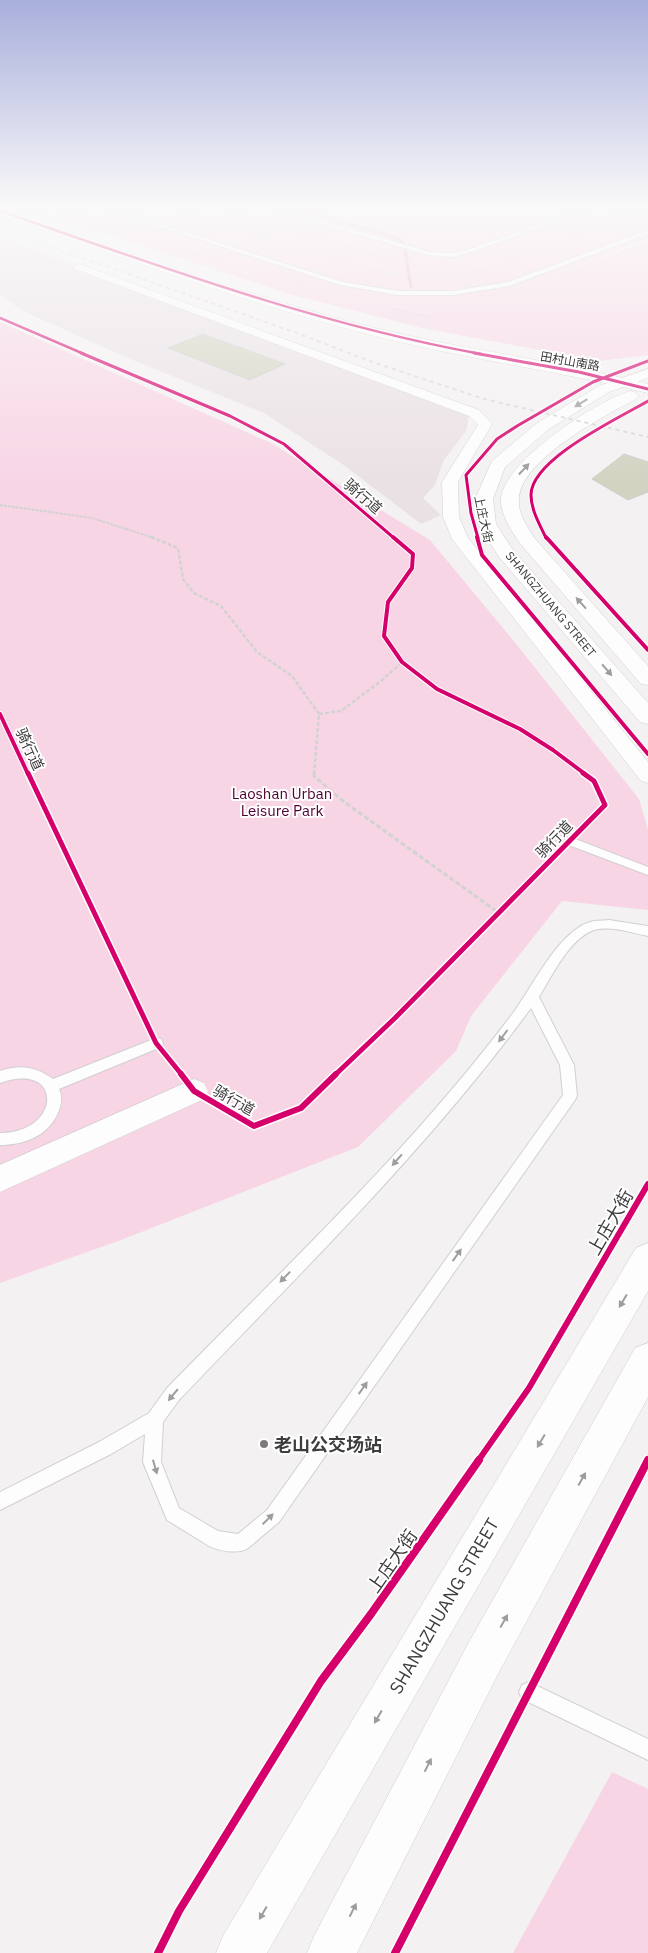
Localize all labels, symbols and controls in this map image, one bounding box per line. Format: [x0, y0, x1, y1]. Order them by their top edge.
street label: 田村山南路 [539, 348, 601, 374]
one-way arrow [574, 399, 587, 408]
one-way arrow [518, 463, 530, 475]
street label: 骑行道 [340, 474, 386, 518]
street label: 上庄大街 [472, 494, 496, 544]
street label: SHANGZHUANG STREET [503, 548, 600, 660]
one-way arrow [575, 598, 587, 610]
one-way arrow [601, 664, 613, 676]
street label: 骑行道 [12, 725, 48, 773]
park label: Laoshan Urban Leisure Park [232, 784, 332, 820]
street label: 骑行道 [532, 816, 576, 862]
one-way arrow [497, 1029, 508, 1042]
street label: 骑行道 [210, 1081, 258, 1119]
one-way arrow [392, 1153, 403, 1166]
street label: 上庄大街 [582, 1185, 638, 1259]
one-way arrow [452, 1248, 462, 1262]
one-way arrow [279, 1271, 291, 1283]
one-way arrow [619, 1295, 628, 1308]
one-way arrow [358, 1381, 368, 1394]
one-way arrow [168, 1389, 179, 1401]
place label: 老山公交场站 [274, 1433, 382, 1456]
one-way arrow [536, 1435, 545, 1448]
marker: 老山公交场站 [258, 1438, 270, 1450]
one-way arrow [151, 1459, 159, 1474]
one-way arrow [578, 1473, 587, 1486]
one-way arrow [262, 1513, 274, 1525]
street label: SHANGZHUANG STREET [384, 1514, 504, 1698]
street label: 上庄大街 [362, 1525, 422, 1597]
one-way arrow [499, 1615, 508, 1628]
one-way arrow [374, 1711, 383, 1724]
one-way arrow [424, 1758, 432, 1773]
one-way arrow [349, 1902, 357, 1917]
one-way arrow [259, 1907, 268, 1920]

